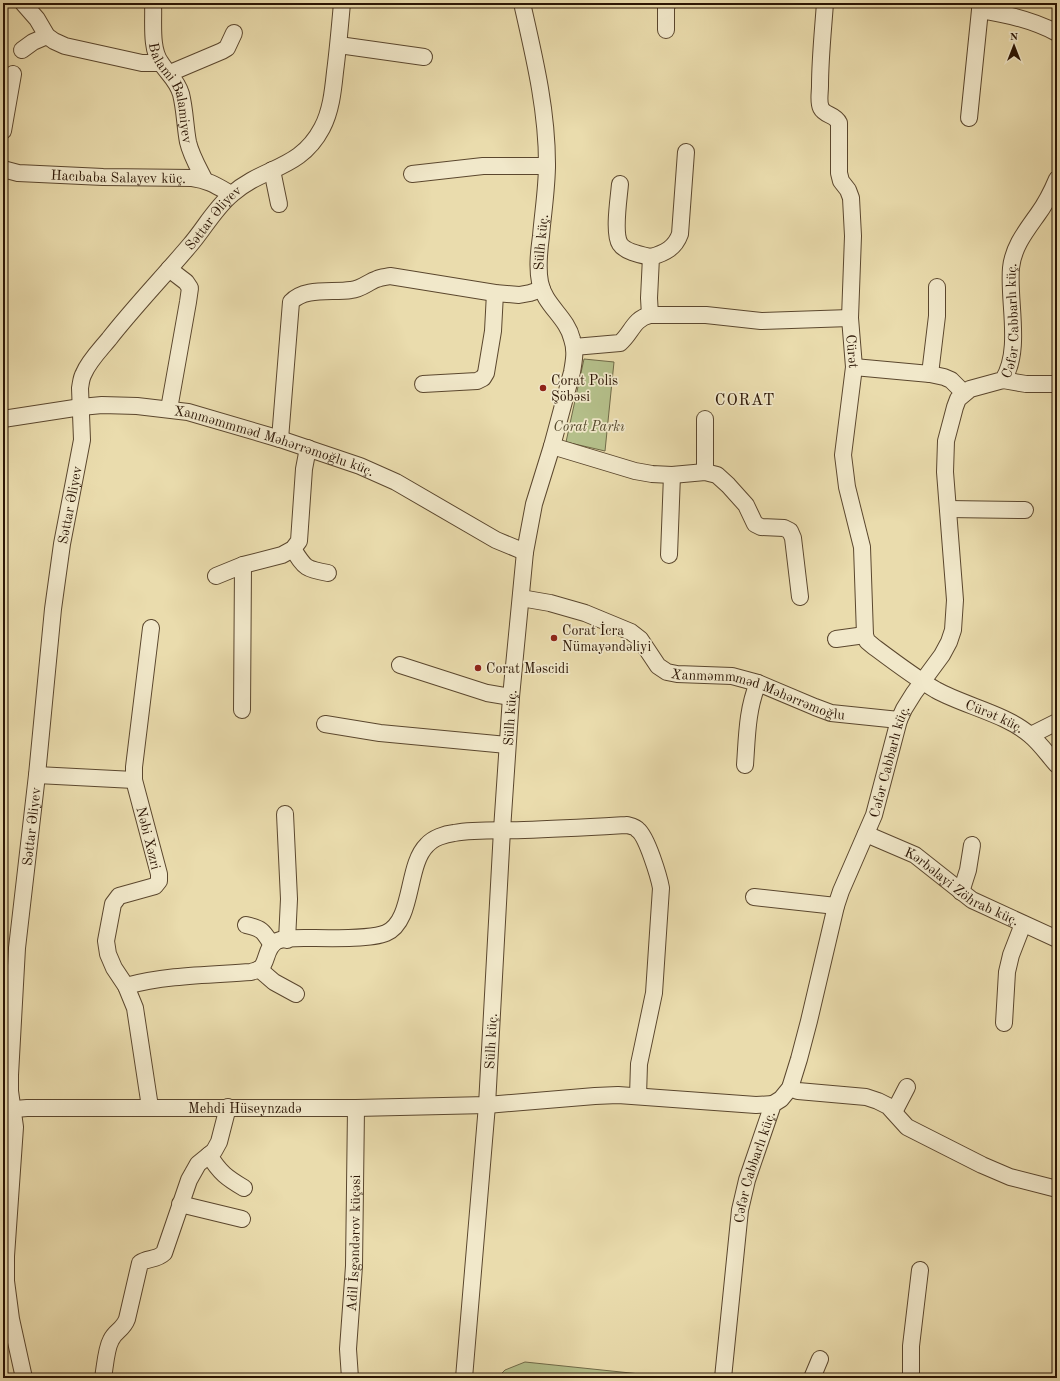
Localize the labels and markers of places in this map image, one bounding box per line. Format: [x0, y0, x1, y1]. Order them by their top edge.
place label: Corat Polis Şöbəsi [551, 374, 618, 404]
marker: Corat Polis Şöbəsi [538, 383, 548, 393]
place label: Corat İcra Nümayəndəliyi [562, 621, 652, 654]
marker: Corat İcra Nümayəndəliyi [549, 633, 559, 643]
place label: Corat Məscidi [486, 662, 569, 676]
marker: Corat Məscidi [473, 663, 483, 673]

